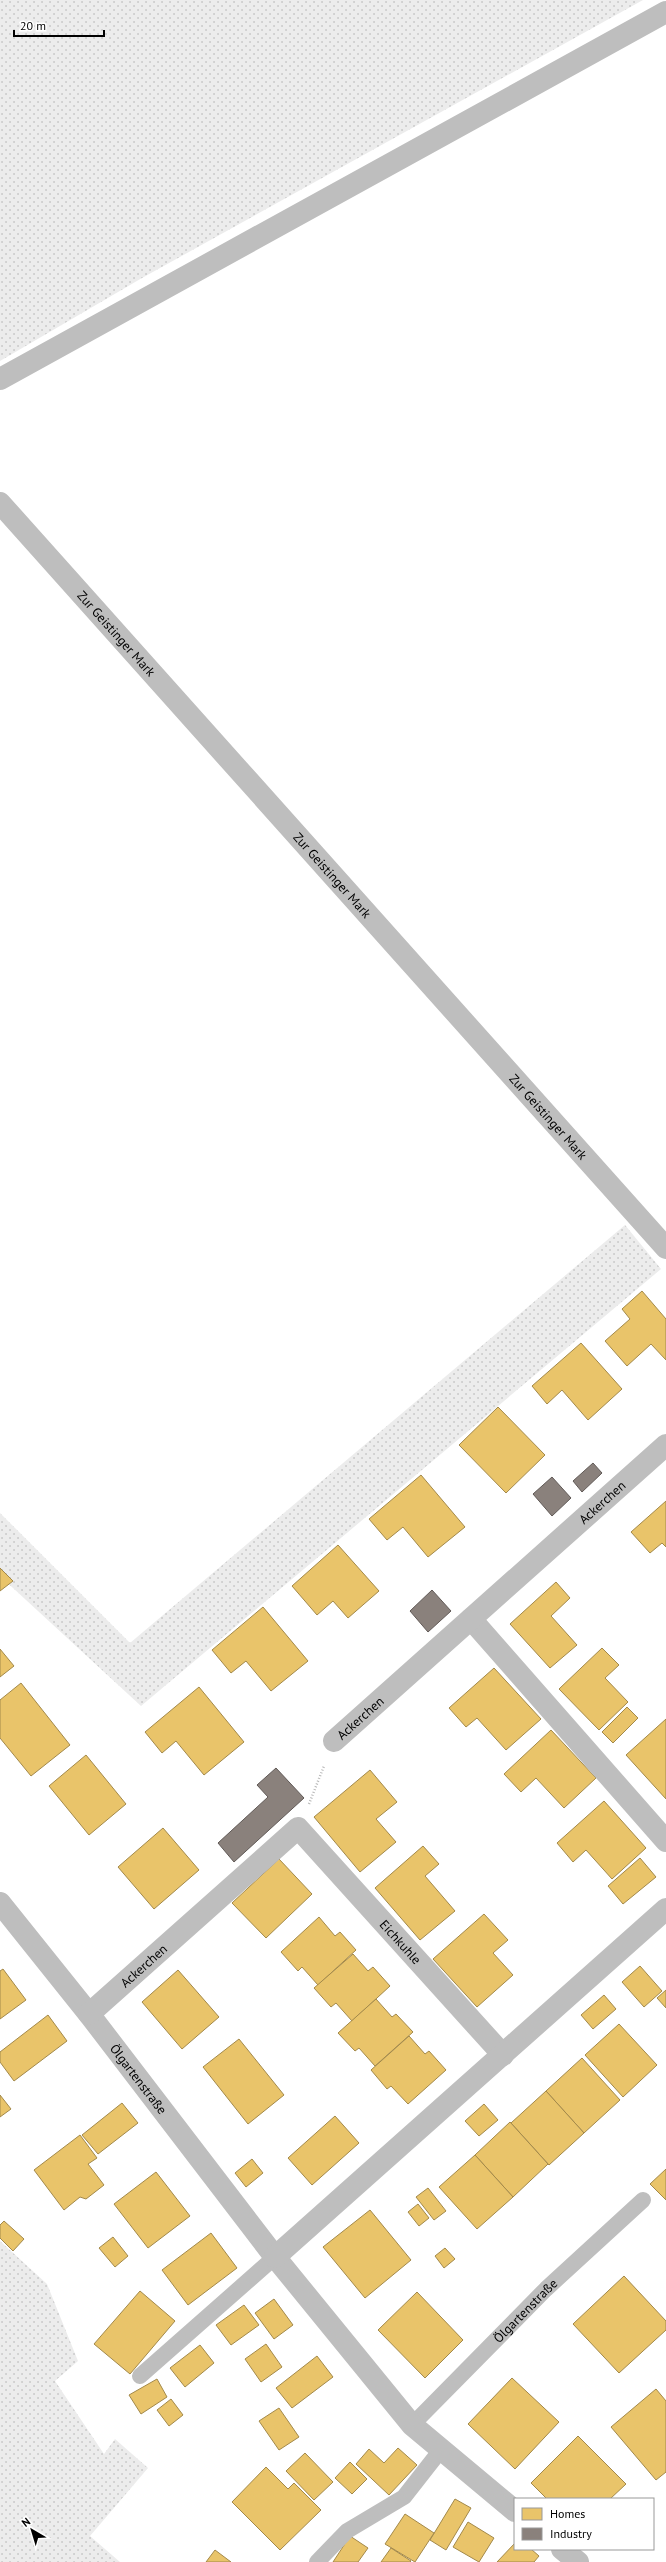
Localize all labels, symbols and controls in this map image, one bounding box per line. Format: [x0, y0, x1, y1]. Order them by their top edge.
scale bar [14, 12, 104, 38]
text: 20 m [20, 18, 46, 33]
street label: Zur Geistinger Mark [74, 587, 160, 680]
street label: Zur Geistinger Mark [290, 829, 376, 922]
street label: Zur Geistinger Mark [506, 1070, 592, 1164]
street label: Ackerchen [575, 1477, 629, 1527]
street label: Ackerchen [333, 1692, 387, 1743]
street label: Eichkuhle [376, 1916, 425, 1968]
street label: Ackerchen [117, 1940, 171, 1991]
street label: Ölgartenstraße [106, 2040, 171, 2117]
street label: Ölgartenstraße [489, 2275, 561, 2346]
legend [514, 2498, 654, 2550]
text: Homes [550, 2506, 585, 2521]
north arrow [12, 2510, 52, 2550]
text: N [19, 2514, 33, 2530]
text: Industry [550, 2526, 592, 2541]

